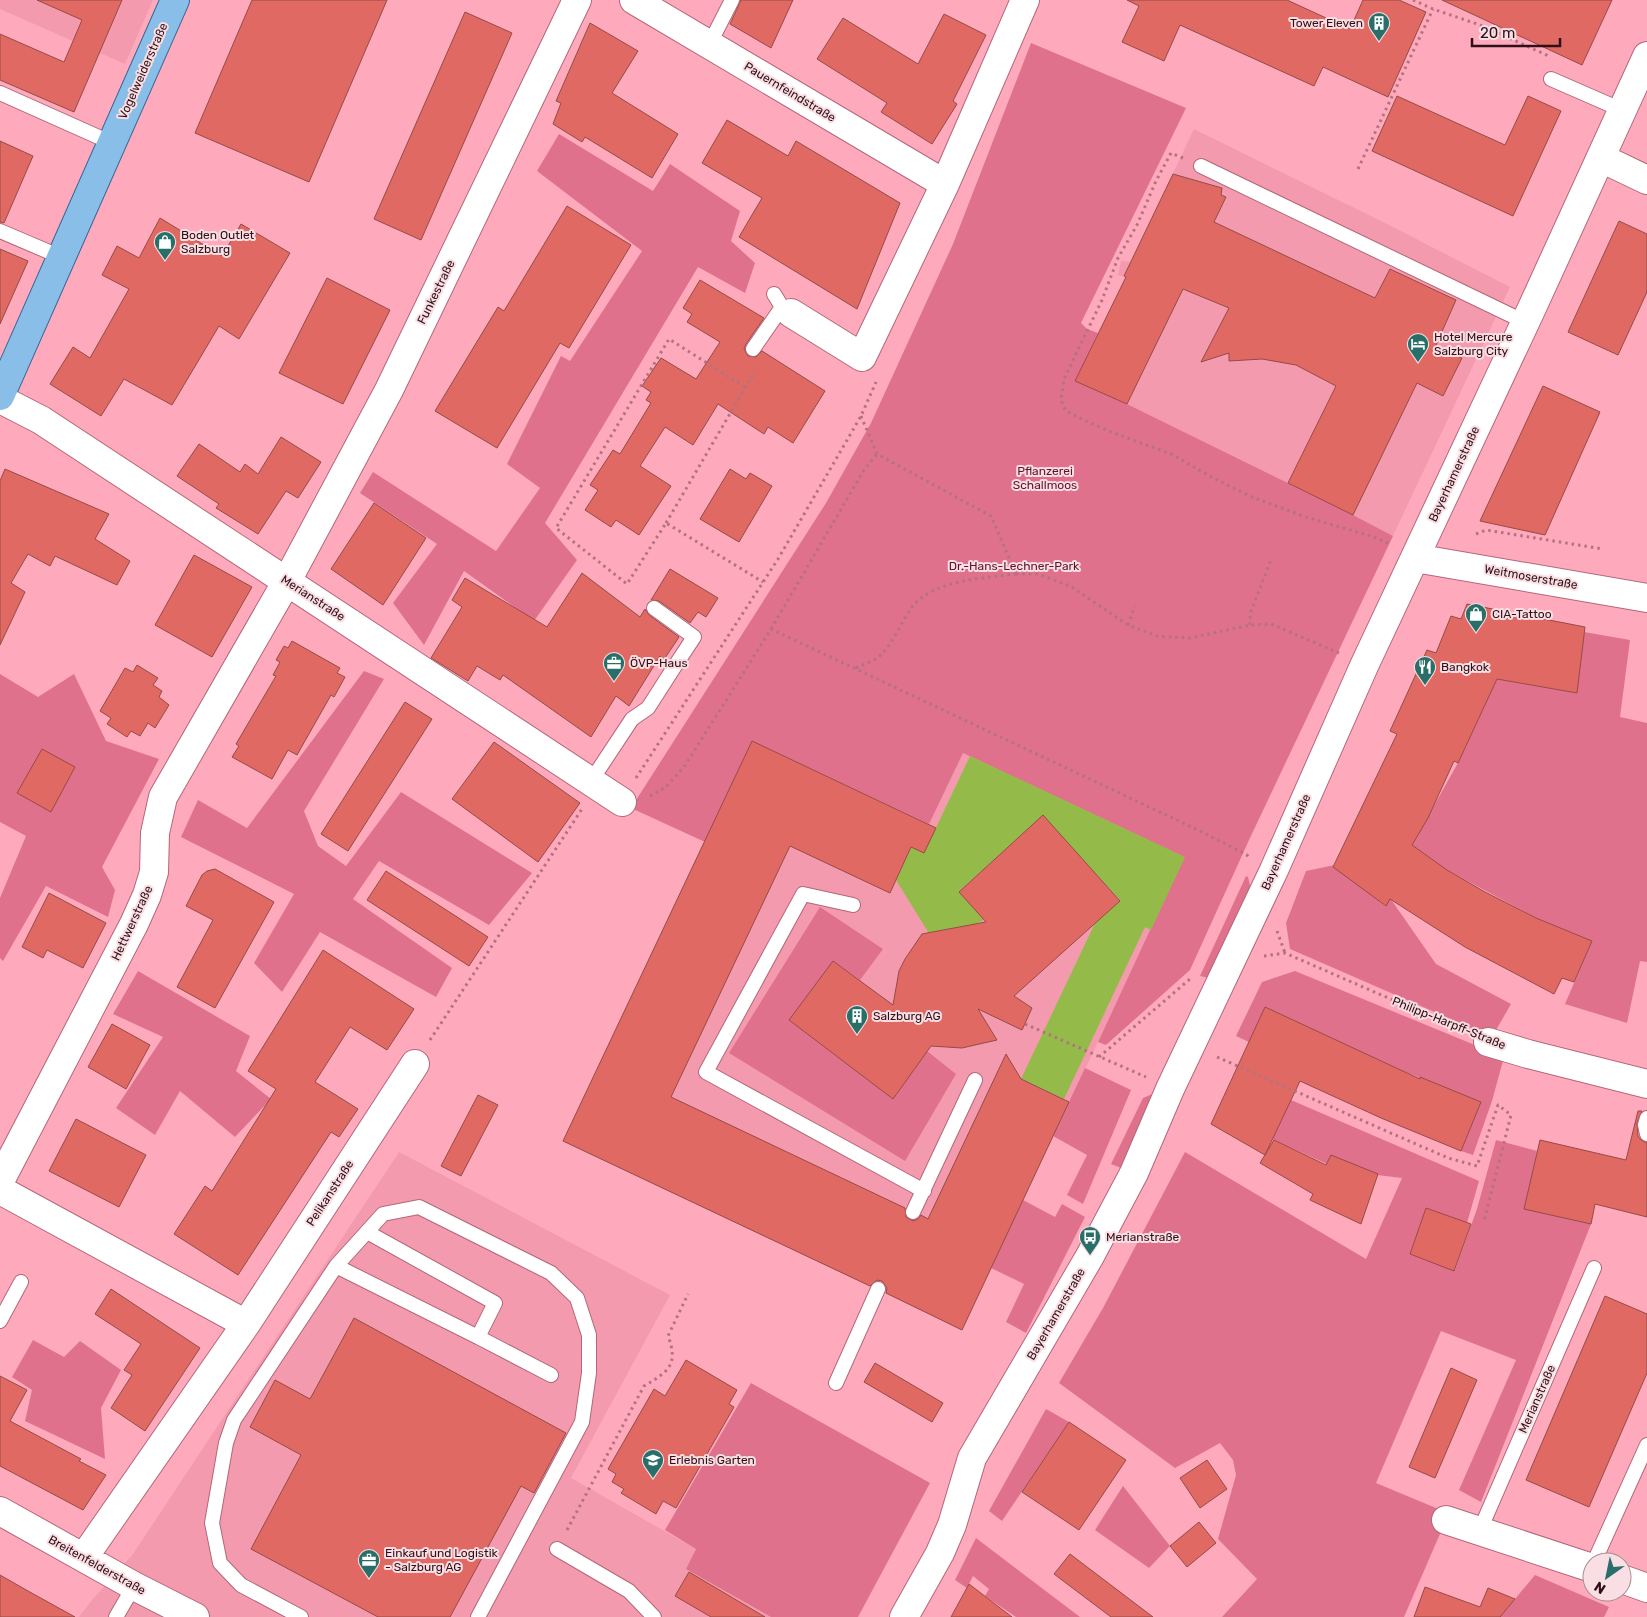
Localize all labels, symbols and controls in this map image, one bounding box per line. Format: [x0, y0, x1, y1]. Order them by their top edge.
building icon: Tower Eleven [1367, 11, 1391, 42]
scale bar [1472, 15, 1560, 47]
place label: Tower Eleven [1290, 16, 1363, 30]
street label: Vogelweiderstraße [115, 20, 171, 121]
text: 20 m [1480, 24, 1515, 42]
street label: Pauernfeindstraße [742, 59, 838, 125]
place label: Boden Outlet Salzburg [181, 228, 255, 256]
shop icon: Boden Outlet Salzburg [153, 230, 177, 261]
street label: Funkestraße [414, 257, 458, 326]
place label: Hotel Mercure Salzburg City [1434, 330, 1513, 358]
hotel icon: Hotel Mercure Salzburg City [1406, 332, 1430, 363]
street label: Bayerhamerstraße [1426, 424, 1482, 524]
park label: Pflanzerei Schallmoos [1013, 464, 1077, 492]
park label: Dr.-Hans-Lechner-Park [949, 559, 1080, 573]
street label: Weitmoserstraße [1483, 562, 1579, 592]
street label: Merianstraße [278, 572, 348, 624]
shop icon: CIA-Tattoo [1464, 602, 1488, 633]
place label: CIA-Tattoo [1492, 607, 1552, 621]
office icon: ÖVP-Haus [602, 651, 626, 682]
restaurant icon: Bangkok [1413, 655, 1437, 686]
place label: ÖVP-Haus [630, 656, 688, 670]
place label: Bangkok [1441, 660, 1490, 674]
street label: Bayerhamerstraße [1259, 792, 1314, 892]
street label: Hettwerstraße [109, 883, 156, 963]
street label: Philipp-Harpff-Straße [1390, 994, 1508, 1052]
building icon: Salzburg AG [845, 1004, 869, 1035]
place label: Salzburg AG [873, 1009, 941, 1023]
street label: Pelikanstraße [303, 1157, 357, 1229]
bus stop icon: Merianstraße [1078, 1225, 1102, 1256]
place label: Merianstraße [1106, 1230, 1180, 1244]
street label: Bayerhamerstraße [1024, 1265, 1088, 1362]
street label: Merianstraße [1516, 1362, 1558, 1435]
school or university icon: Erlebnis Garten [641, 1448, 665, 1479]
place label: Erlebnis Garten [669, 1453, 755, 1467]
street label: Breitenfelderstraße [46, 1532, 148, 1598]
place label: Einkauf und Logistik - Salzburg AG [385, 1546, 499, 1574]
office icon: Einkauf und Logistik - Salzburg AG [357, 1548, 381, 1579]
north arrow [1582, 1552, 1632, 1602]
text: N [1591, 1578, 1609, 1597]

